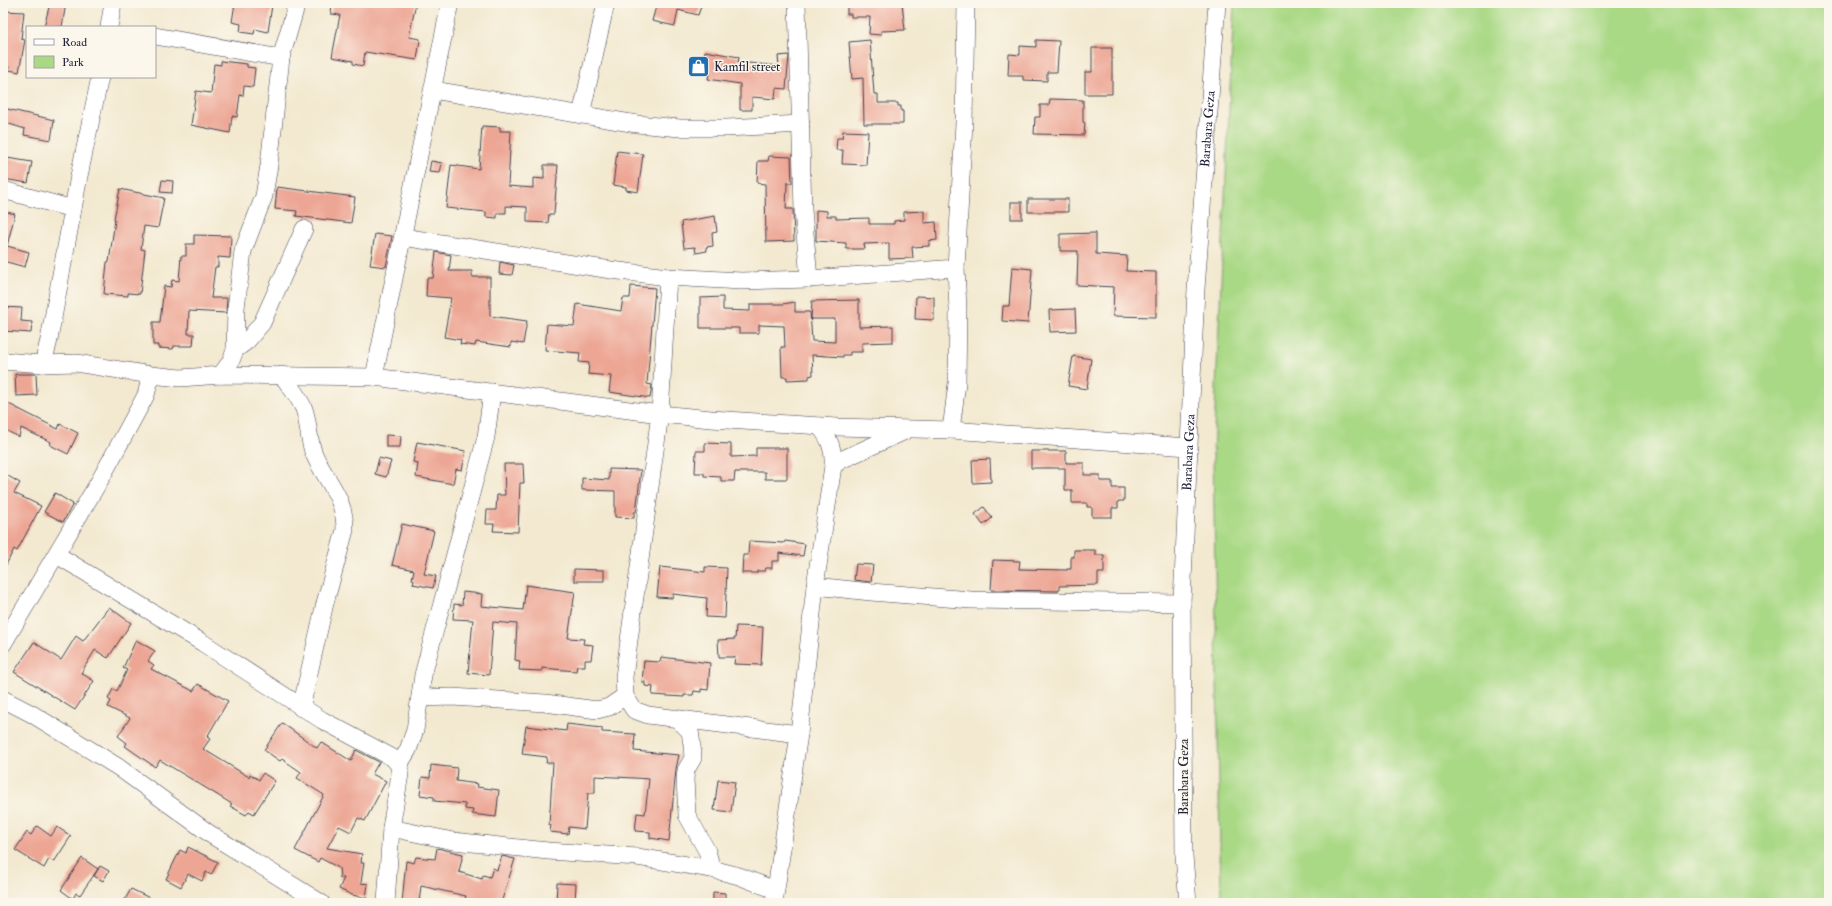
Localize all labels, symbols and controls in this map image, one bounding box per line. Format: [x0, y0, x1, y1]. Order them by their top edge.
legend [26, 26, 156, 78]
text: Road [62, 35, 87, 50]
shop icon: Kamfil street [686, 54, 712, 80]
text: Park [62, 55, 84, 70]
place label: Kamfil street [714, 59, 780, 75]
street label: Barabara Geza [1197, 89, 1219, 168]
street label: Barabara Geza [1179, 413, 1198, 491]
street label: Barabara Geza [1176, 738, 1192, 815]

